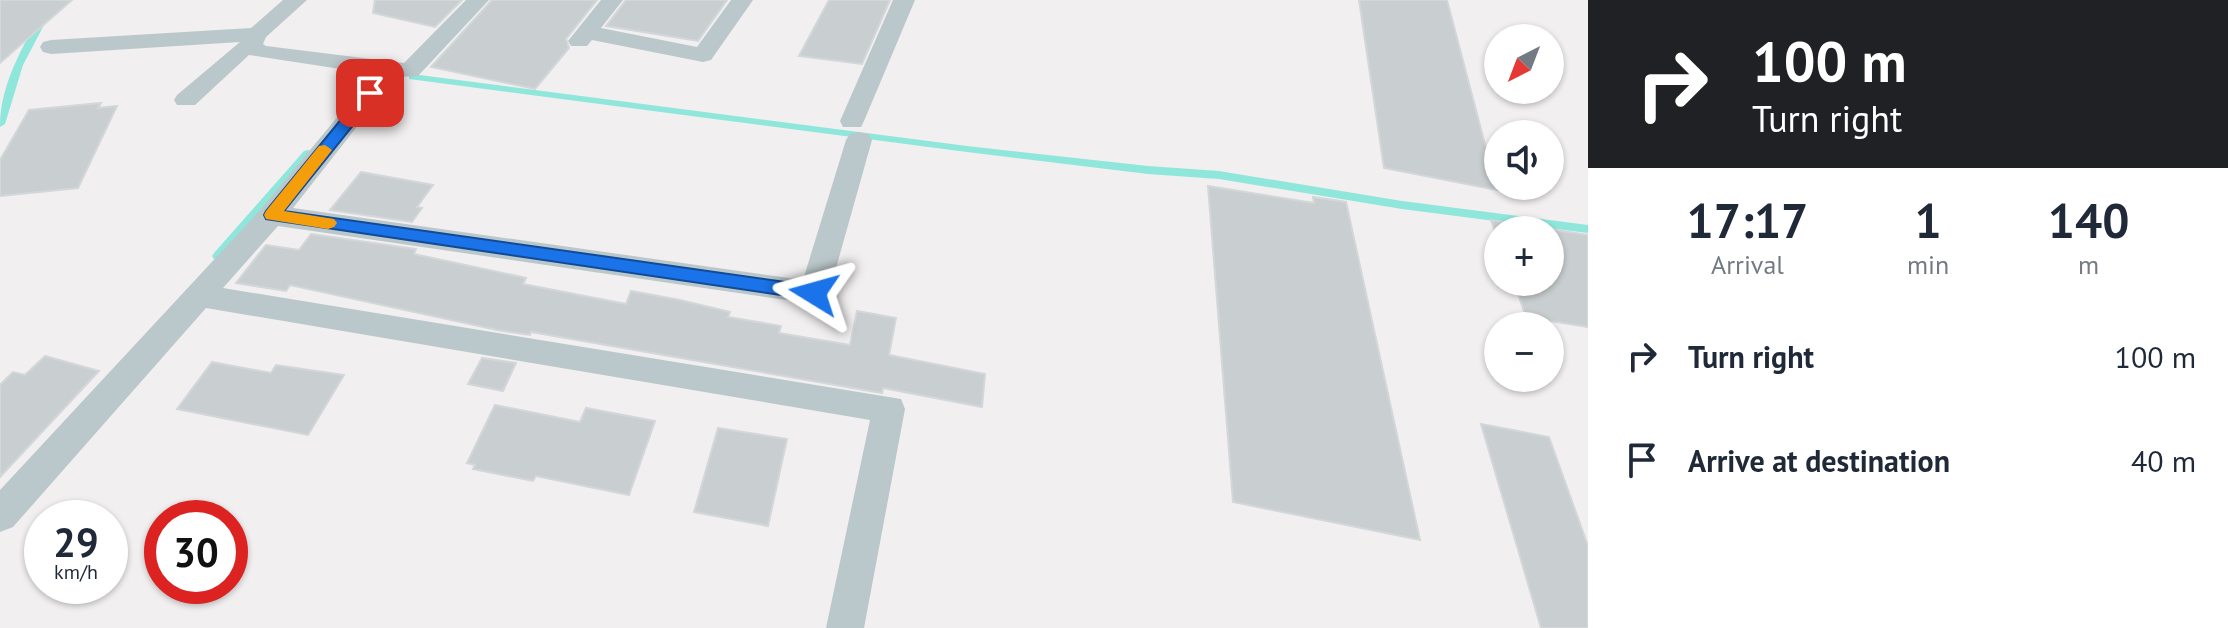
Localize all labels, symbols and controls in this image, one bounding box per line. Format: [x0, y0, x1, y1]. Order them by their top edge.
north arrow [1484, 24, 1564, 104]
map controls [1484, 24, 1564, 392]
text: 100 m [1752, 25, 1907, 97]
icon: right [1620, 32, 1724, 136]
pin [336, 59, 404, 127]
icon: arrive [348, 71, 392, 115]
text: Turn right [1752, 95, 1902, 142]
button: sound [1484, 120, 1564, 200]
text: 17:17 [1687, 189, 1808, 251]
text: 1 [1914, 189, 1942, 251]
text: 140 [2048, 189, 2129, 251]
button: + [1484, 216, 1564, 296]
text: Arrival [1711, 248, 1784, 281]
text: min [1907, 248, 1949, 281]
text: m [2078, 248, 2099, 281]
position arrow [772, 251, 856, 335]
button: − [1484, 312, 1564, 392]
icon: right [1620, 334, 1664, 378]
text: Turn right [1688, 337, 1814, 376]
text: 100 m [2115, 337, 2196, 376]
icon: arrive [1620, 438, 1664, 482]
text: Arrive at destination [1688, 441, 1950, 480]
text: 40 m [2131, 441, 2196, 480]
speed limit sign: 30 [144, 500, 248, 604]
text: 29 [53, 516, 99, 568]
text: km/h [54, 559, 98, 585]

